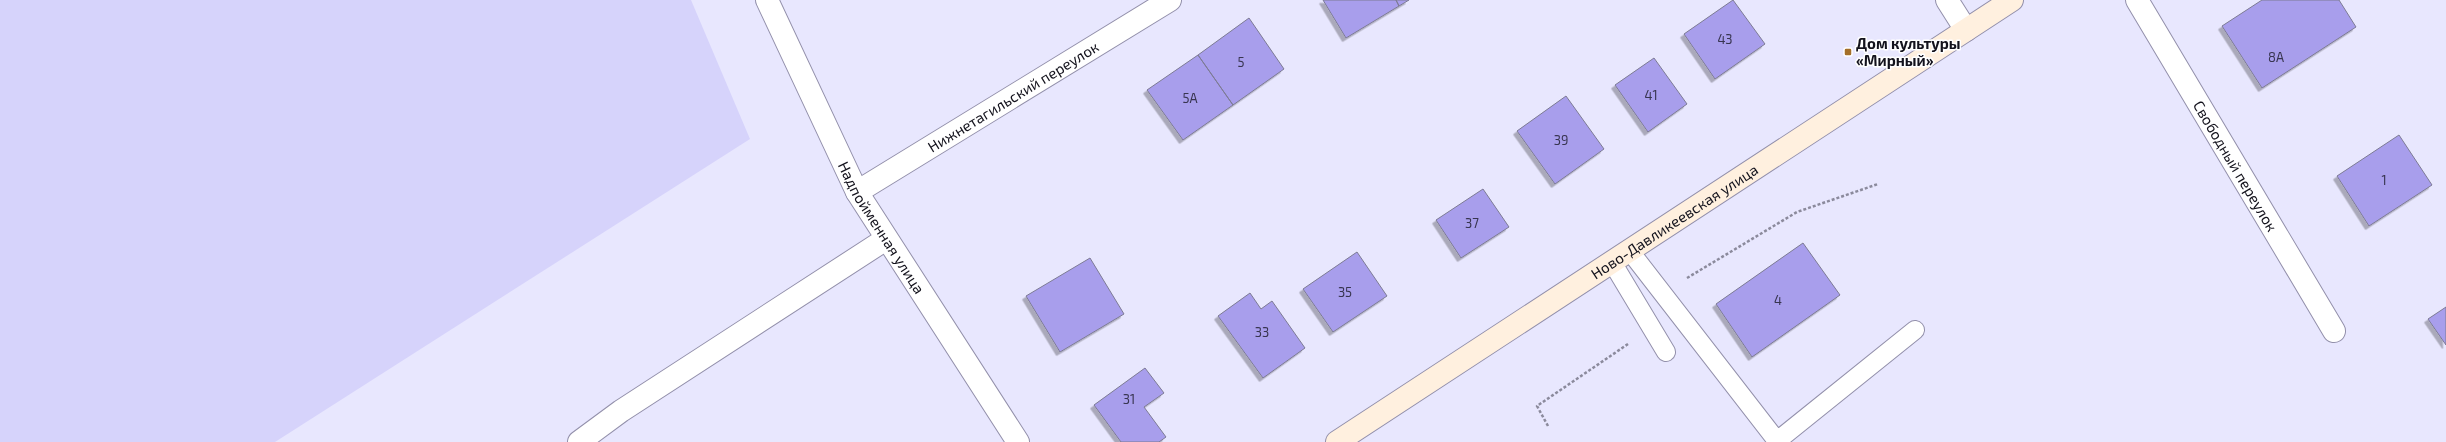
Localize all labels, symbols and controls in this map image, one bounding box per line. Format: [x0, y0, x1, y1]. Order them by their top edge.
house number: 43 [1717, 31, 1733, 47]
place label: Дом культуры «Мирный» [1856, 34, 1960, 69]
street label: Нижнетагильский переулок [924, 37, 1102, 156]
marker: Дом культуры «Мирный» [1843, 47, 1853, 57]
house number: 8А [2268, 49, 2284, 65]
house number: 5 [1238, 54, 1245, 70]
house number: 41 [1644, 87, 1658, 103]
house number: 5А [1182, 90, 1198, 106]
street label: Свободный переулок [2190, 97, 2282, 235]
house number: 39 [1554, 132, 1568, 148]
street label: Надпойменная улица [835, 158, 929, 297]
street label: Ново-Давликеевская улица [1587, 160, 1761, 282]
house number: 1 [2381, 172, 2387, 188]
house number: 37 [1465, 215, 1479, 231]
house number: 35 [1338, 284, 1352, 300]
house number: 4 [1774, 292, 1782, 308]
house number: 33 [1255, 324, 1269, 340]
house number: 31 [1123, 391, 1135, 407]

